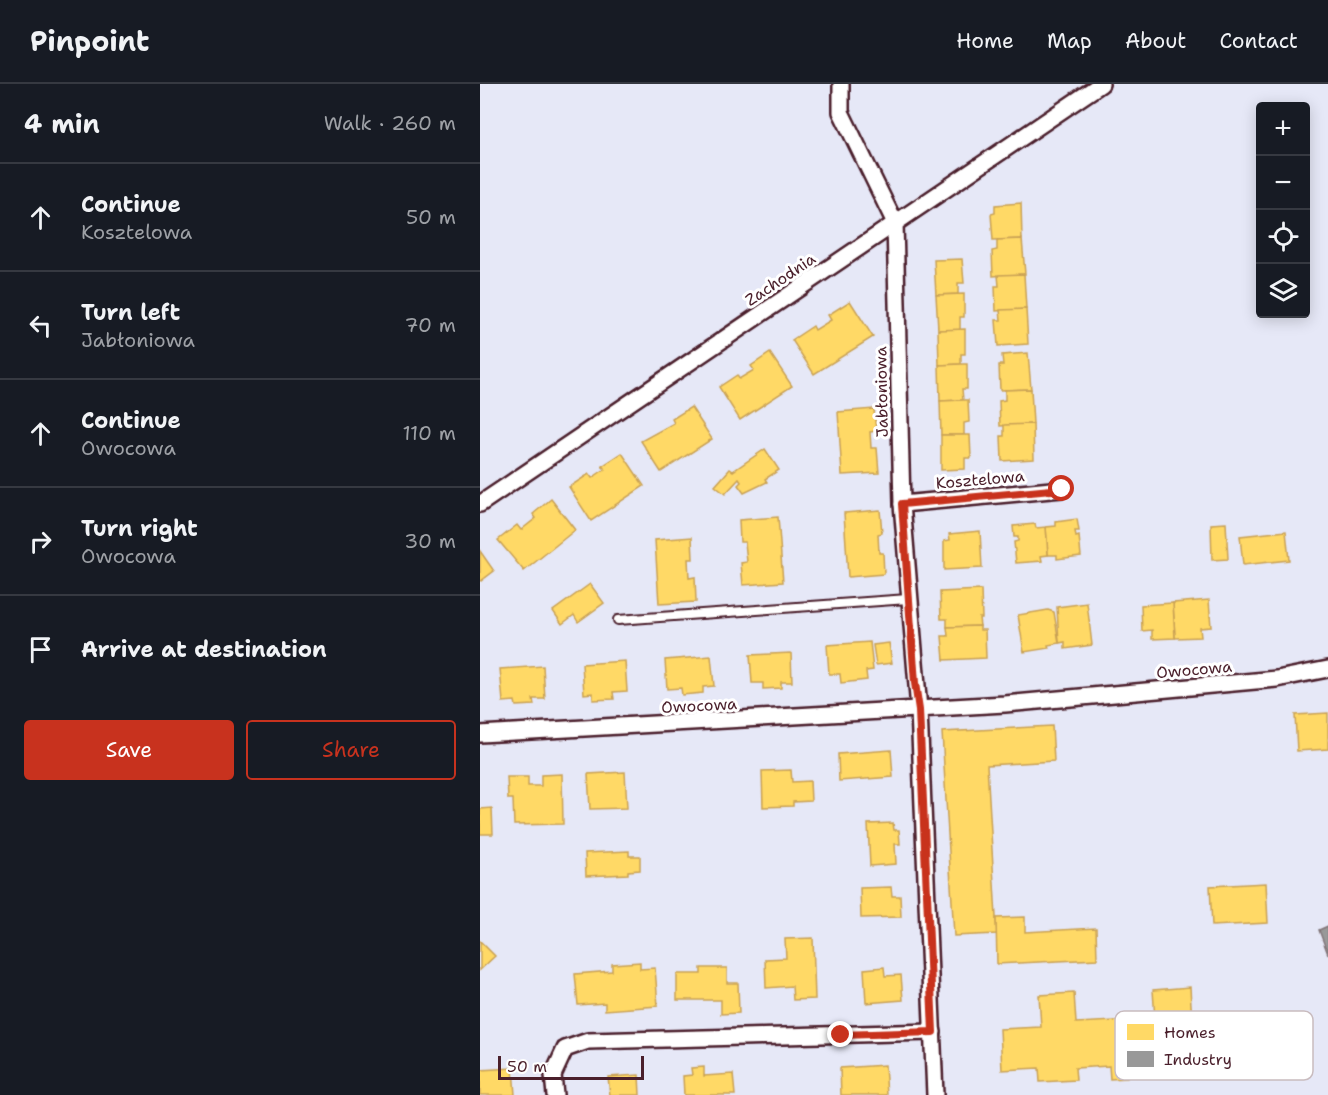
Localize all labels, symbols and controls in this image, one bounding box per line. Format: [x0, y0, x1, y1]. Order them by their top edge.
text: Pinpoint [30, 22, 149, 60]
text: Home [956, 27, 1014, 55]
text: Map [1047, 27, 1092, 55]
text: About [1125, 27, 1186, 55]
text: Contact [1219, 27, 1298, 55]
map controls [1256, 102, 1310, 318]
button: + [1256, 102, 1310, 156]
text: 4 min [24, 106, 100, 141]
text: Walk · 260 m [324, 110, 456, 136]
button: − [1256, 156, 1310, 210]
text: Continue [81, 190, 181, 219]
icon: ahead [24, 201, 57, 234]
text: 50 m [406, 204, 456, 230]
button: locate [1256, 210, 1310, 264]
text: Kosztelowa [81, 219, 192, 245]
street label: Zachodnia [741, 248, 820, 311]
button: layers [1256, 264, 1310, 318]
text: Turn left [81, 298, 180, 327]
icon: left [24, 309, 57, 342]
text: 70 m [404, 312, 456, 338]
text: Jabłoniowa [81, 327, 195, 353]
street label: Jabłoniowa [870, 346, 893, 438]
text: Continue [81, 406, 181, 435]
icon: ahead [24, 417, 57, 450]
text: 110 m [402, 420, 456, 446]
text: Owocowa [81, 435, 176, 461]
street label: Kosztelowa [935, 465, 1025, 494]
route start [1048, 475, 1074, 501]
text: Turn right [81, 514, 198, 543]
icon: right [24, 525, 57, 558]
text: 30 m [404, 528, 456, 554]
text: Owocowa [81, 543, 176, 569]
icon: arrive [24, 633, 57, 666]
text: Arrive at destination [81, 635, 327, 664]
street label: Owocowa [1155, 656, 1233, 683]
street label: Owocowa [661, 693, 738, 718]
button: Save [24, 720, 234, 780]
button: Share [246, 720, 456, 780]
legend [1115, 1011, 1313, 1080]
route end [827, 1021, 853, 1047]
text: Homes [1164, 1022, 1216, 1043]
text: Industry [1164, 1049, 1232, 1070]
scale bar [498, 1053, 644, 1080]
text: 50 m [507, 1056, 547, 1077]

